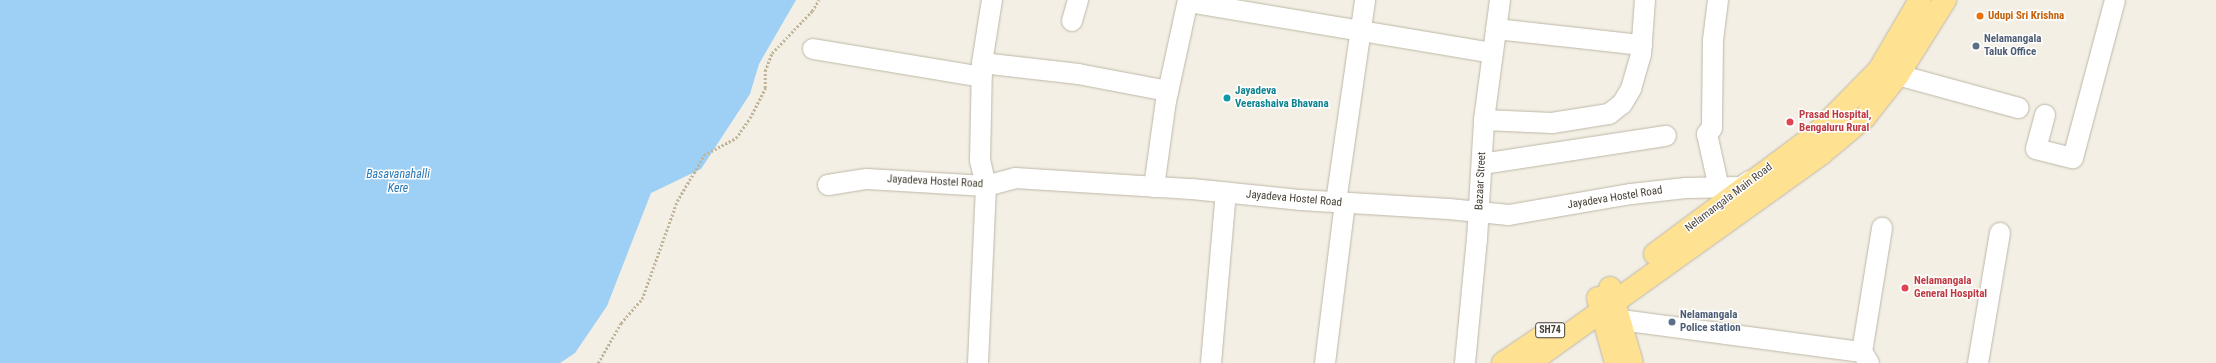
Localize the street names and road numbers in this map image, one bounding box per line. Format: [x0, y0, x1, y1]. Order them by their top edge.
street label: Bazaar Street [1473, 152, 1489, 210]
street label: Nelamangala Main Road [1683, 161, 1775, 235]
street label: Jayadeva Hostel Road [887, 173, 983, 191]
street label: Jayadeva Hostel Road [1566, 184, 1664, 212]
street label: Jayadeva Hostel Road [1246, 188, 1342, 210]
road number: SH74 [1535, 322, 1565, 338]

